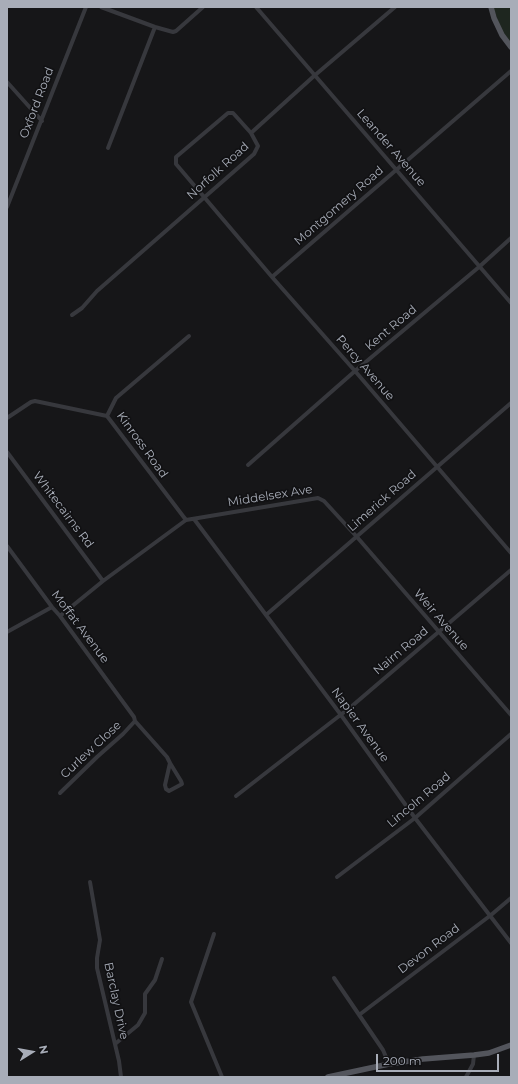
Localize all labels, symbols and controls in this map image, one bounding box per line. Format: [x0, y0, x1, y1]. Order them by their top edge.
street label: Oxford Road [17, 65, 57, 141]
street label: Leander Avenue [353, 106, 429, 190]
street label: Norfolk Road [184, 139, 252, 203]
street label: Montgomery Road [292, 163, 386, 249]
street label: Kent Road [362, 302, 420, 354]
street label: Percy Avenue [333, 332, 397, 404]
street label: Kinross Road [113, 409, 171, 481]
street label: Limerick Road [345, 467, 419, 535]
street label: Whitecairns Rd [30, 469, 96, 551]
street label: Middelsex Ave [227, 482, 313, 510]
street label: Weir Avenue [411, 586, 471, 654]
street label: Moffat Avenue [48, 588, 112, 666]
street label: Nairn Road [371, 624, 431, 678]
street label: Napier Avenue [328, 685, 392, 765]
street label: Curlew Close [58, 718, 124, 782]
street label: Lincoln Road [384, 769, 454, 831]
street label: Devon Road [395, 921, 463, 977]
street label: Barclay Drive [101, 961, 131, 1041]
north arrow [12, 1032, 52, 1072]
text: N [36, 1044, 51, 1055]
scale bar [378, 1046, 501, 1072]
text: 200 m [383, 1053, 422, 1068]

